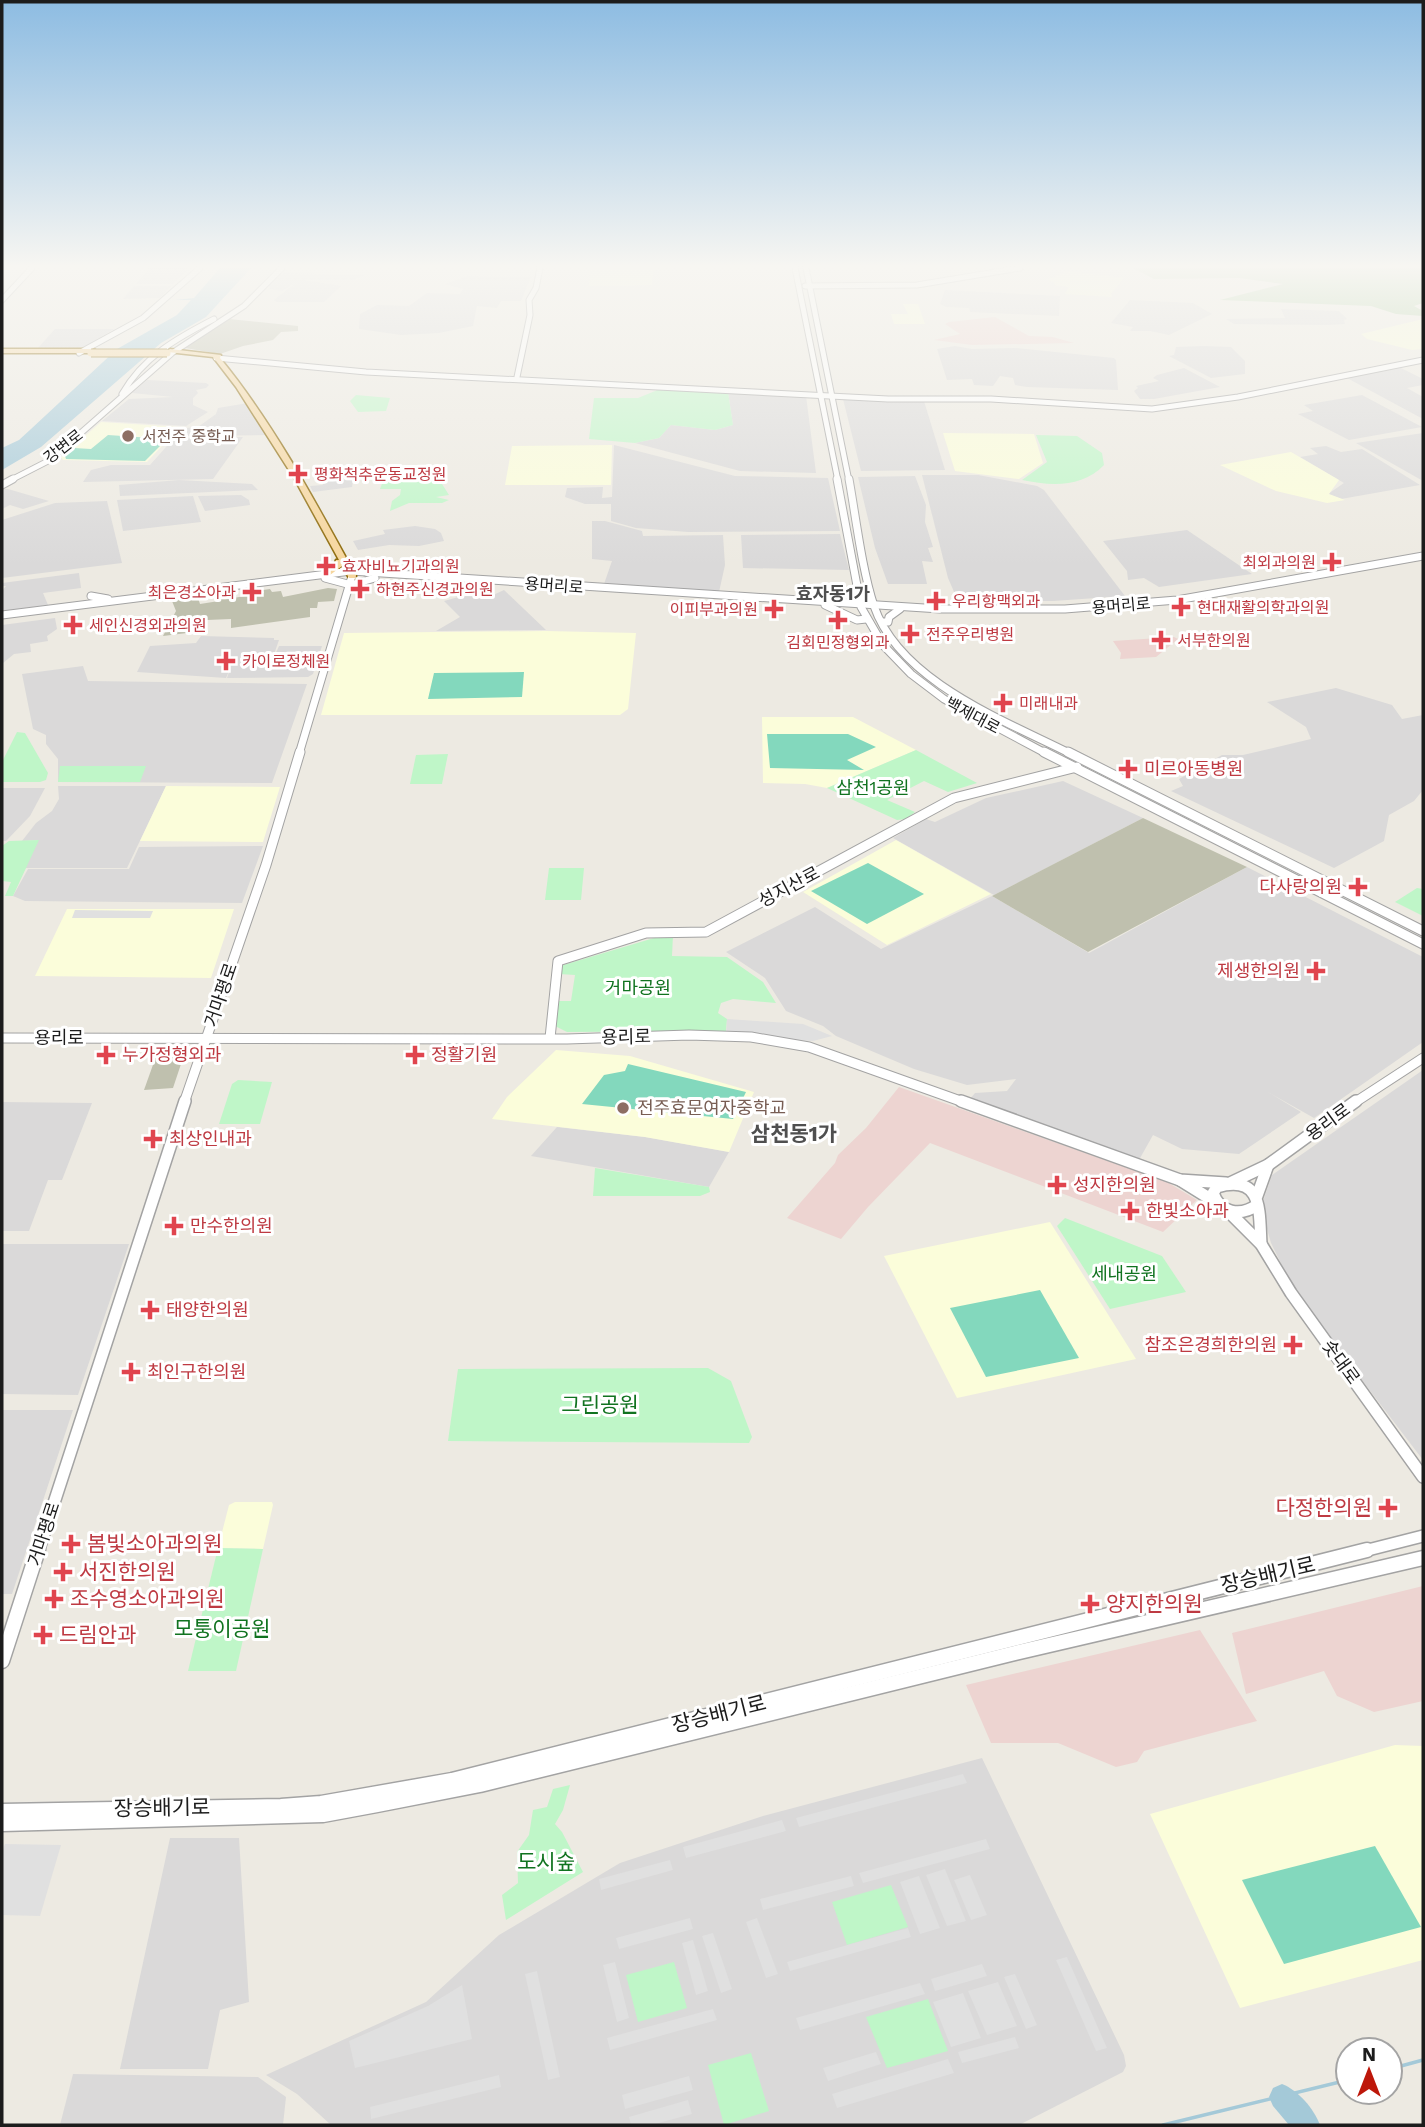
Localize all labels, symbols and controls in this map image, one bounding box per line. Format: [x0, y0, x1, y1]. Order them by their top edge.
street label: 강변로 [40, 425, 87, 467]
place label: 서전주 중학교 [142, 427, 236, 446]
marker: 서전주 중학교 [120, 428, 136, 444]
marker: 평화척추운동교정원 [288, 464, 308, 484]
place label: 평화척추운동교정원 [314, 465, 446, 484]
marker: 최외과의원 [1322, 552, 1342, 572]
place label: 최외과의원 [1242, 553, 1316, 572]
marker: 효자비뇨기과의원 [316, 556, 336, 576]
place label: 효자비뇨기과의원 [342, 557, 460, 576]
street label: 용머리로 [524, 574, 584, 597]
marker: 하현주신경과의원 [350, 579, 370, 599]
place label: 하현주신경과의원 [376, 580, 494, 599]
marker: 최은경소아과 [242, 582, 262, 602]
place label: 최은경소아과 [148, 583, 236, 602]
district label: 효자동1가 [796, 583, 870, 604]
marker: 우리항맥외과 [926, 591, 946, 611]
place label: 우리항맥외과 [952, 592, 1041, 611]
street label: 용머리로 [1091, 593, 1151, 618]
marker: 현대재활의학과의원 [1171, 597, 1191, 617]
place label: 현대재활의학과의원 [1197, 598, 1329, 617]
marker: 이피부과의원 [764, 599, 784, 619]
place label: 이피부과의원 [670, 600, 758, 619]
marker: 김회민정형외과 [828, 610, 848, 630]
marker: 세인신경외과의원 [63, 615, 83, 635]
place label: 세인신경외과의원 [89, 616, 207, 635]
marker: 전주우리병원 [900, 624, 920, 644]
place label: 전주우리병원 [926, 625, 1014, 644]
marker: 서부한의원 [1151, 630, 1171, 650]
place label: 서부한의원 [1177, 631, 1251, 650]
place label: 김회민정형외과 [786, 633, 890, 652]
marker: 카이로정체원 [216, 651, 236, 671]
place label: 카이로정체원 [242, 652, 330, 671]
street label: 백제대로 [942, 693, 1003, 738]
marker: 미래내과 [993, 693, 1013, 713]
place label: 미래내과 [1019, 694, 1078, 713]
place label: 미르아동병원 [1144, 758, 1243, 779]
marker: 미르아동병원 [1118, 759, 1138, 779]
park label: 삼천1공원 [836, 777, 910, 798]
street label: 성지산로 [755, 862, 823, 911]
place label: 다사랑의원 [1259, 876, 1342, 897]
marker: 다사랑의원 [1348, 877, 1368, 897]
street label: 거마평로 [200, 960, 241, 1030]
place label: 제생한의원 [1217, 960, 1300, 981]
marker: 제생한의원 [1306, 961, 1326, 981]
park label: 거마공원 [605, 977, 671, 998]
street label: 용리로 [601, 1026, 651, 1047]
street label: 용리로 [34, 1027, 84, 1048]
place label: 누가정형외과 [122, 1044, 222, 1065]
place label: 정활기원 [431, 1044, 497, 1065]
marker: 누가정형외과 [96, 1045, 116, 1065]
marker: 정활기원 [405, 1045, 425, 1065]
place label: 전주효문여자중학교 [637, 1097, 786, 1118]
street label: 용리로 [1301, 1098, 1354, 1145]
marker: 전주효문여자중학교 [615, 1100, 631, 1116]
district label: 삼천동1가 [751, 1121, 837, 1146]
place label: 최상인내과 [169, 1128, 252, 1149]
marker: 최상인내과 [143, 1129, 163, 1149]
place label: 성지한의원 [1073, 1174, 1156, 1195]
marker: 성지한의원 [1047, 1175, 1067, 1195]
place label: 한빛소아과 [1146, 1200, 1229, 1221]
marker: 한빛소아과 [1120, 1201, 1140, 1221]
place label: 만수한의원 [190, 1215, 273, 1236]
marker: 만수한의원 [164, 1216, 184, 1236]
park label: 세내공원 [1091, 1263, 1157, 1284]
place label: 태양한의원 [166, 1299, 249, 1320]
marker: 태양한의원 [140, 1300, 160, 1320]
place label: 참조은경희한의원 [1145, 1334, 1277, 1355]
marker: 참조은경희한의원 [1283, 1335, 1303, 1355]
street label: 솟대로 [1318, 1335, 1365, 1388]
place label: 최인구한의원 [147, 1361, 246, 1382]
marker: 최인구한의원 [121, 1362, 141, 1382]
park label: 그린공원 [561, 1392, 639, 1417]
place label: 다정한의원 [1275, 1495, 1372, 1520]
marker: 다정한의원 [1378, 1498, 1398, 1518]
street label: 거마평로 [23, 1499, 64, 1569]
place label: 봄빛소아과의원 [87, 1531, 222, 1556]
marker: 봄빛소아과의원 [61, 1534, 81, 1554]
street label: 장승배기로 [1218, 1551, 1318, 1598]
place label: 서진한의원 [79, 1559, 176, 1584]
marker: 서진한의원 [53, 1562, 73, 1582]
place label: 조수영소아과의원 [70, 1586, 225, 1611]
marker: 조수영소아과의원 [44, 1589, 64, 1609]
place label: 양지한의원 [1106, 1591, 1203, 1616]
marker: 양지한의원 [1080, 1594, 1100, 1614]
park label: 모퉁이공원 [174, 1616, 270, 1641]
place label: 드림안과 [59, 1622, 136, 1647]
marker: 드림안과 [33, 1625, 53, 1645]
street label: 장승배기로 [669, 1690, 769, 1737]
street label: 장승배기로 [113, 1794, 211, 1821]
park label: 도시숲 [517, 1849, 575, 1874]
north arrow [1334, 2036, 1404, 2106]
text: N [1362, 2043, 1376, 2066]

